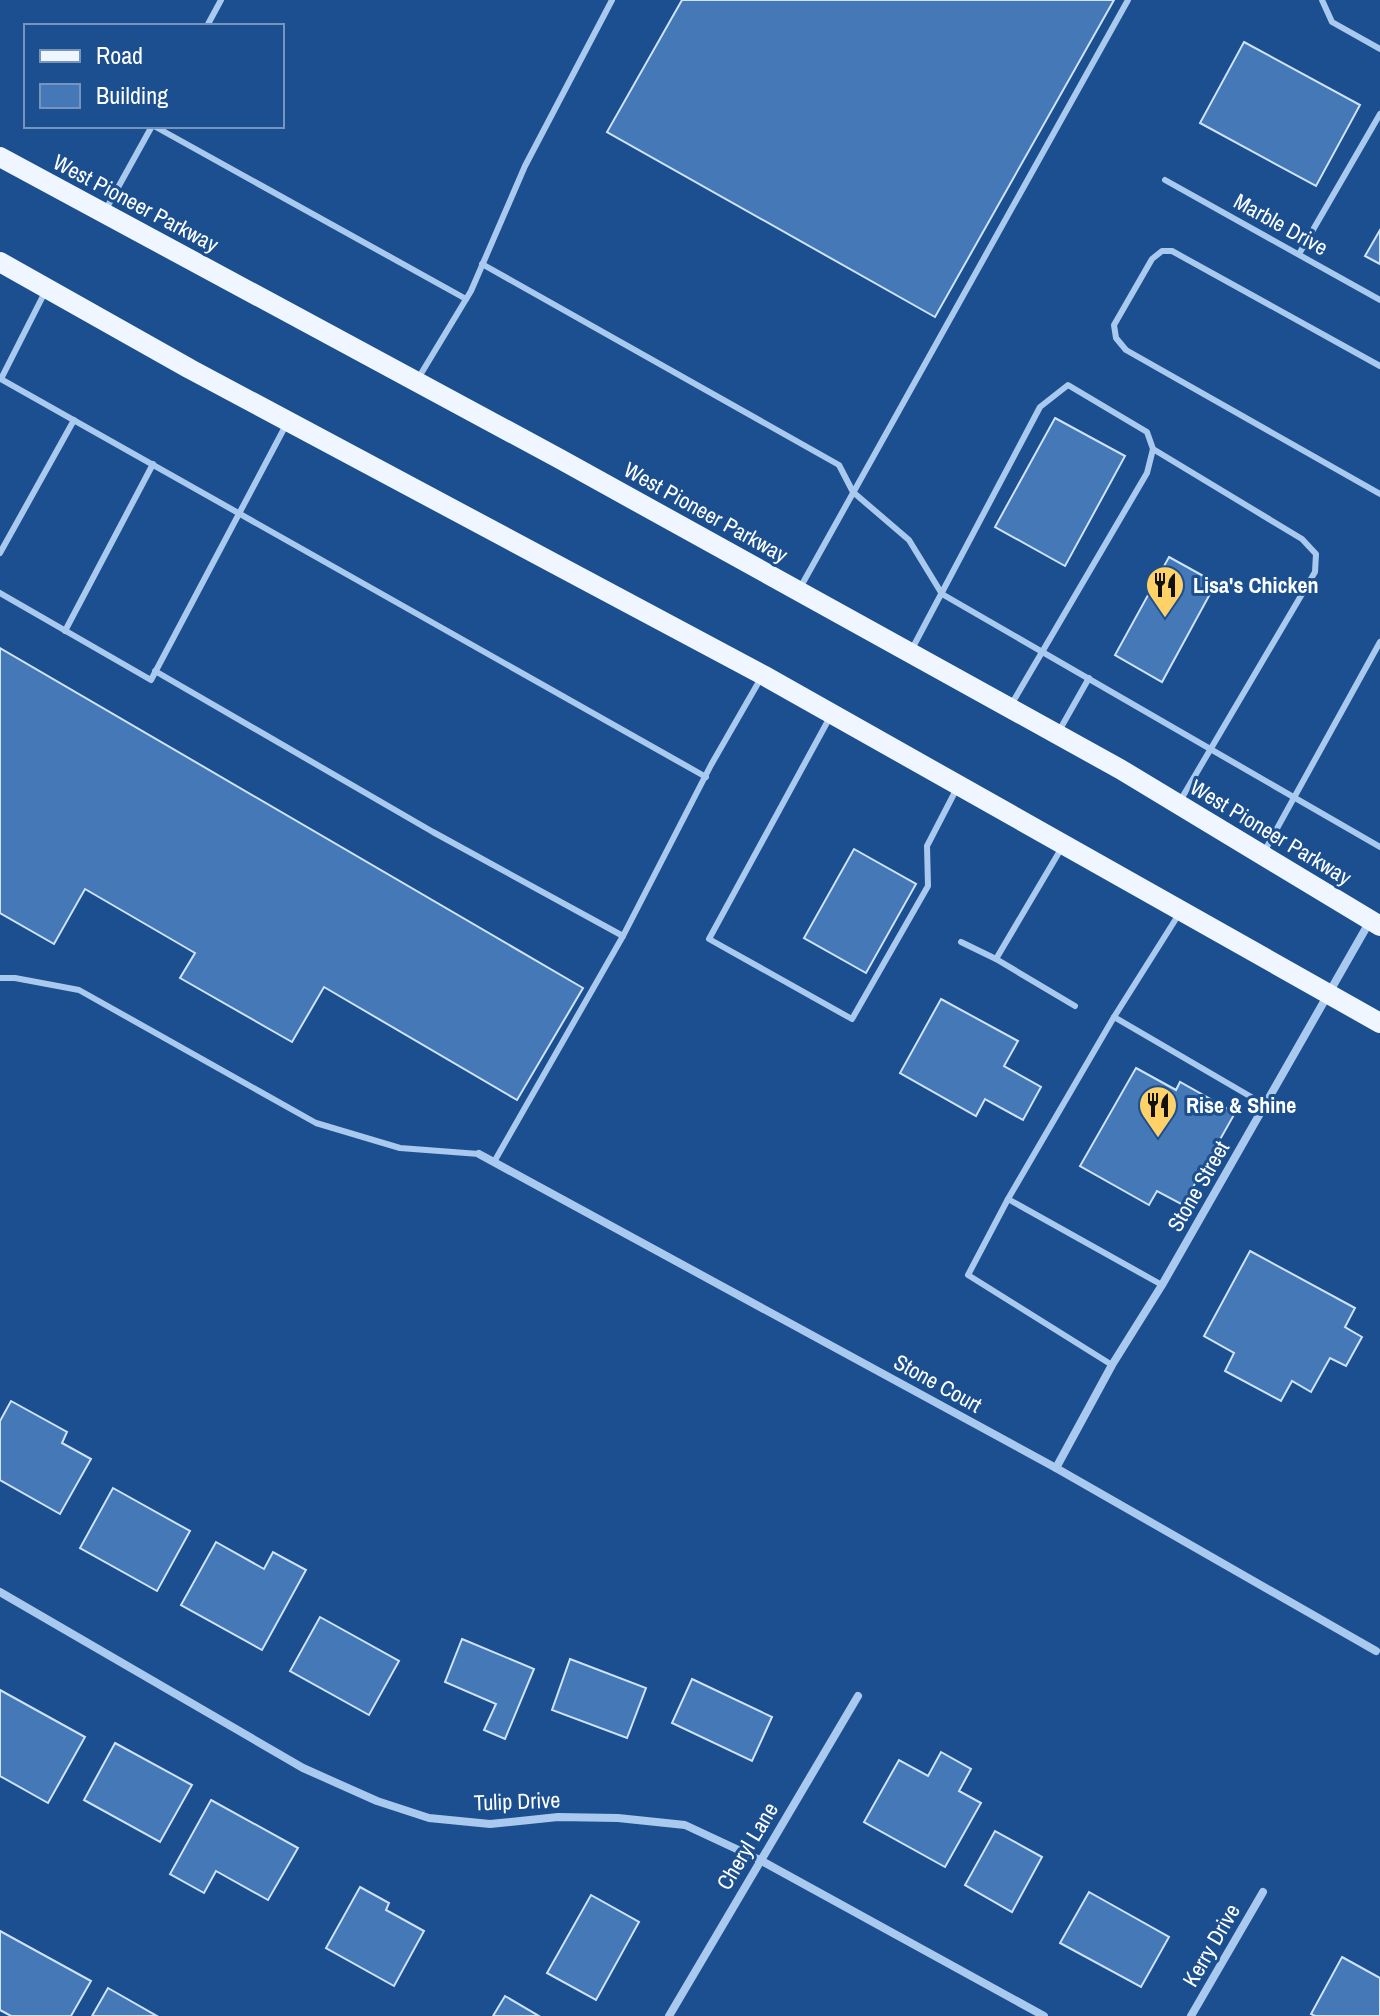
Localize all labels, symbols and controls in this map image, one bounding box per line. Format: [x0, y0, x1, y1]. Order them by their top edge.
legend [24, 24, 284, 128]
text: Road [96, 39, 143, 71]
text: Building [96, 79, 168, 111]
street label: West Pioneer Parkway [48, 147, 224, 259]
street label: Marble Drive [1229, 186, 1333, 262]
street label: West Pioneer Parkway [619, 454, 793, 570]
restaurant icon: Lisa's Chicken [1144, 564, 1186, 619]
place label: Lisa's Chicken [1193, 570, 1319, 600]
street label: West Pioneer Parkway [1185, 772, 1357, 892]
restaurant icon: Rise & Shine [1137, 1084, 1179, 1139]
place label: Rise & Shine [1186, 1090, 1296, 1120]
street label: Stone Street [1160, 1135, 1236, 1237]
street label: Stone Court [889, 1347, 987, 1419]
street label: Tulip Drive [473, 1784, 561, 1818]
street label: Cheryl Lane [709, 1797, 785, 1895]
street label: Kerry Drive [1175, 1898, 1247, 1992]

